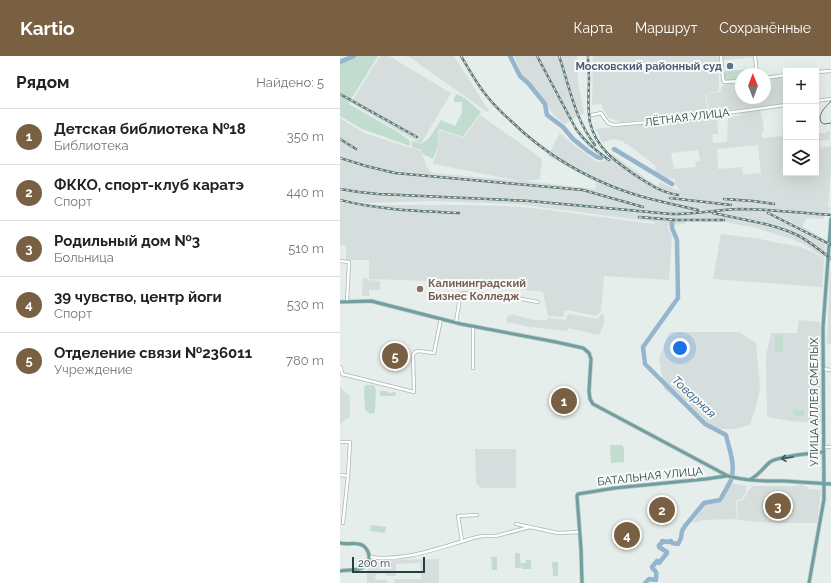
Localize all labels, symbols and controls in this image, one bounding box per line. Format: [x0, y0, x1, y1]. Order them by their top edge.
text: Kartio [20, 17, 75, 39]
text: Карта [574, 20, 613, 36]
text: Маршрут [635, 20, 697, 36]
text: Сохранённые [719, 20, 811, 36]
place label: Московский районный суд [575, 60, 722, 73]
marker: Московский районный суд [725, 61, 735, 71]
north arrow [735, 68, 771, 104]
map controls [783, 68, 819, 176]
button: + [783, 68, 819, 104]
text: Рядом [16, 72, 69, 92]
text: Найдено: 5 [256, 75, 324, 90]
button: − [783, 104, 819, 140]
street label: ЛЁТНАЯ УЛИЦА [644, 106, 731, 129]
text: Детская библиотека №18 [54, 120, 246, 138]
text: 1 [26, 129, 32, 144]
text: 350 m [287, 129, 324, 144]
text: Библиотека [54, 138, 129, 153]
button: layers [783, 140, 819, 176]
text: ФККО, спорт-клуб каратэ [54, 176, 244, 194]
text: 2 [25, 185, 33, 200]
text: 440 m [287, 185, 324, 200]
text: Спорт [54, 194, 92, 209]
text: Родильный дом №3 [54, 232, 200, 250]
text: 3 [25, 241, 33, 256]
text: 510 m [288, 241, 324, 256]
text: Больница [54, 250, 114, 265]
place label: Калининградский Бизнес Колледж [428, 277, 526, 303]
marker: Калининградский Бизнес Колледж [415, 284, 425, 294]
text: 39 чувство, центр йоги [54, 288, 222, 306]
text: 4 [25, 297, 33, 312]
text: 530 m [287, 297, 324, 312]
text: Спорт [54, 306, 92, 321]
your location [670, 338, 690, 358]
street label: УЛИЦА АЛЛЕЯ СМЕЛЫХ [808, 338, 821, 466]
pin: 5 [382, 341, 408, 371]
text: Отделение связи №236011 [54, 344, 252, 362]
text: 5 [25, 353, 33, 368]
text: 780 m [286, 353, 324, 368]
text: Учреждение [54, 362, 133, 377]
water label: Товарная [669, 373, 719, 421]
pin: 1 [551, 386, 577, 416]
one-way arrow [780, 454, 793, 462]
street label: БАТАЛЬНАЯ УЛИЦА [597, 464, 704, 488]
pin: 3 [765, 491, 791, 521]
pin: 2 [649, 495, 675, 525]
pin: 4 [614, 520, 640, 550]
scale bar [352, 555, 425, 574]
text: 200 m [358, 557, 390, 570]

